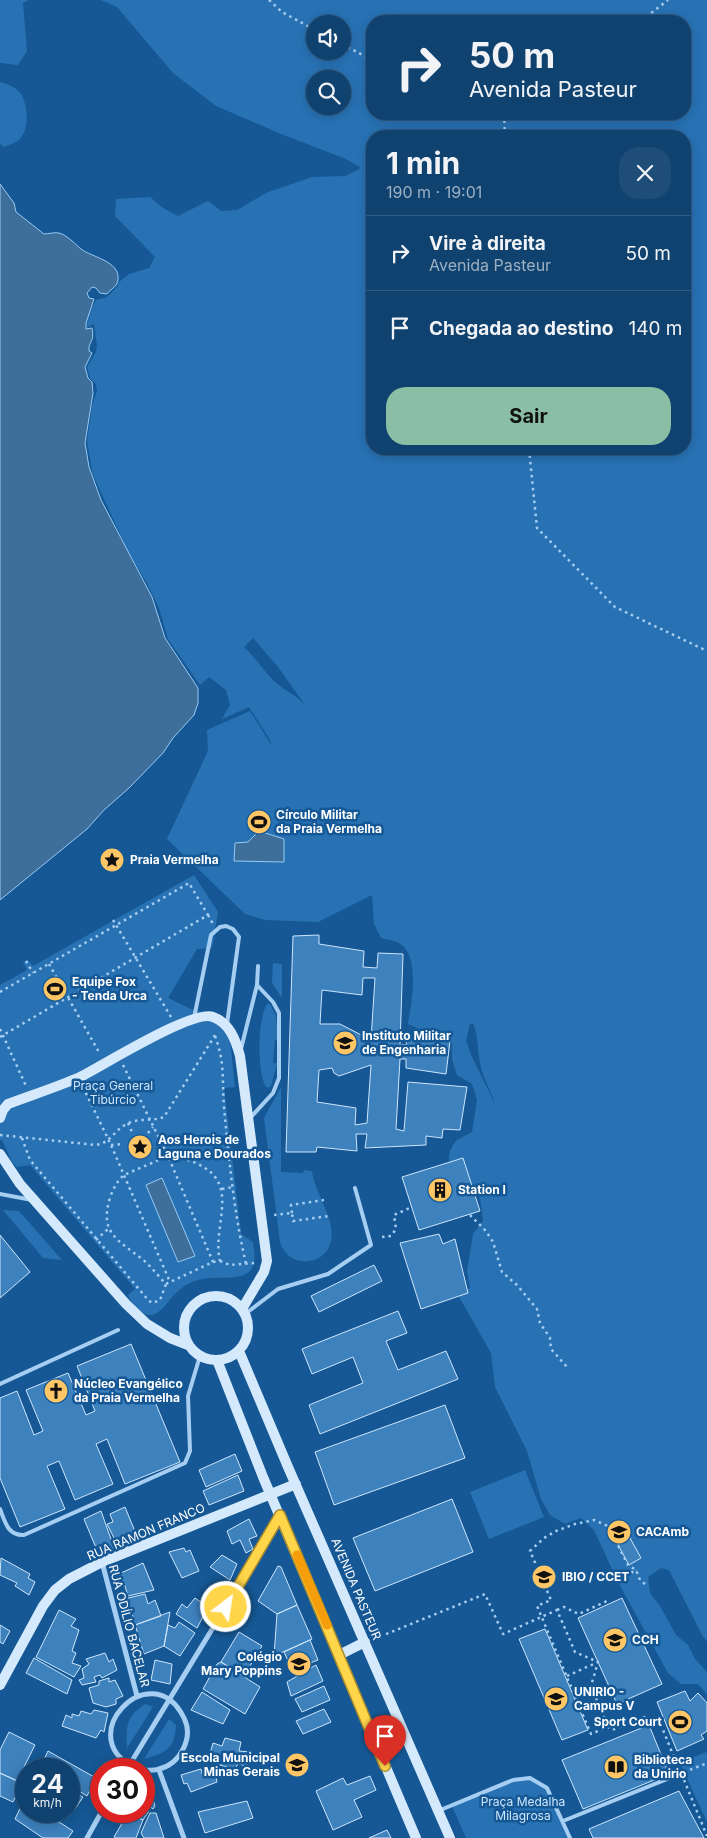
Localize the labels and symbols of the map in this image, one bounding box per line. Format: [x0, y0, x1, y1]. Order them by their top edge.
place label: Círculo Militar da Praia Vermelha [276, 807, 382, 836]
sports icon: Círculo Militar da Praia Vermelha [246, 809, 272, 835]
place icon: Praia Vermelha [99, 847, 125, 873]
place label: Praia Vermelha [130, 852, 219, 867]
place label: Equipe Fox - Tenda Urca [72, 974, 147, 1003]
sports icon: Equipe Fox - Tenda Urca [42, 976, 68, 1002]
place label: Instituto Militar de Engenharia [362, 1028, 451, 1057]
school or university icon: Instituto Militar de Engenharia [332, 1030, 358, 1056]
park label: Praça General Tibúrcio [73, 1078, 153, 1107]
place label: Aos Herois de Laguna e Dourados [158, 1132, 271, 1161]
place icon: Aos Herois de Laguna e Dourados [127, 1134, 153, 1160]
building icon: Station I [427, 1177, 453, 1203]
place label: Station I [458, 1182, 506, 1197]
place label: Núcleo Evangélico da Praia Vermelha [74, 1376, 183, 1405]
church icon: Núcleo Evangélico da Praia Vermelha [43, 1378, 69, 1404]
street label: RUA RAMON FRANCO [85, 1500, 207, 1563]
school or university icon: CACAmb [606, 1519, 632, 1545]
place label: CACAmb [636, 1524, 689, 1539]
street label: AVENIDA PASTEUR [328, 1535, 385, 1642]
street label: RUA ODÍLIO BACELAR [106, 1563, 153, 1689]
school or university icon: IBIO / CCET [531, 1564, 557, 1590]
place label: IBIO / CCET [562, 1569, 629, 1584]
position arrow [199, 1580, 251, 1632]
school or university icon: CCH [602, 1627, 628, 1653]
place label: CCH [632, 1632, 659, 1647]
place label: Colégio Mary Poppins [201, 1649, 282, 1678]
school or university icon: Colégio Mary Poppins [286, 1651, 312, 1677]
place label: UNIRIO - Campus V [574, 1684, 634, 1713]
school or university icon: UNIRIO - Campus V [543, 1686, 569, 1712]
sports icon: Sport Court [667, 1709, 693, 1735]
place label: Sport Court [594, 1714, 663, 1729]
pin [364, 1715, 406, 1766]
place label: Escola Municipal Minas Gerais [181, 1750, 280, 1779]
school or university icon: Escola Municipal Minas Gerais [284, 1752, 310, 1778]
place label: Biblioteca da Unirio [634, 1752, 692, 1781]
library icon: Biblioteca da Unirio [603, 1754, 629, 1780]
speed limit sign: 30 [90, 1758, 155, 1823]
park label: Praça Medalha Milagrosa [481, 1794, 565, 1823]

